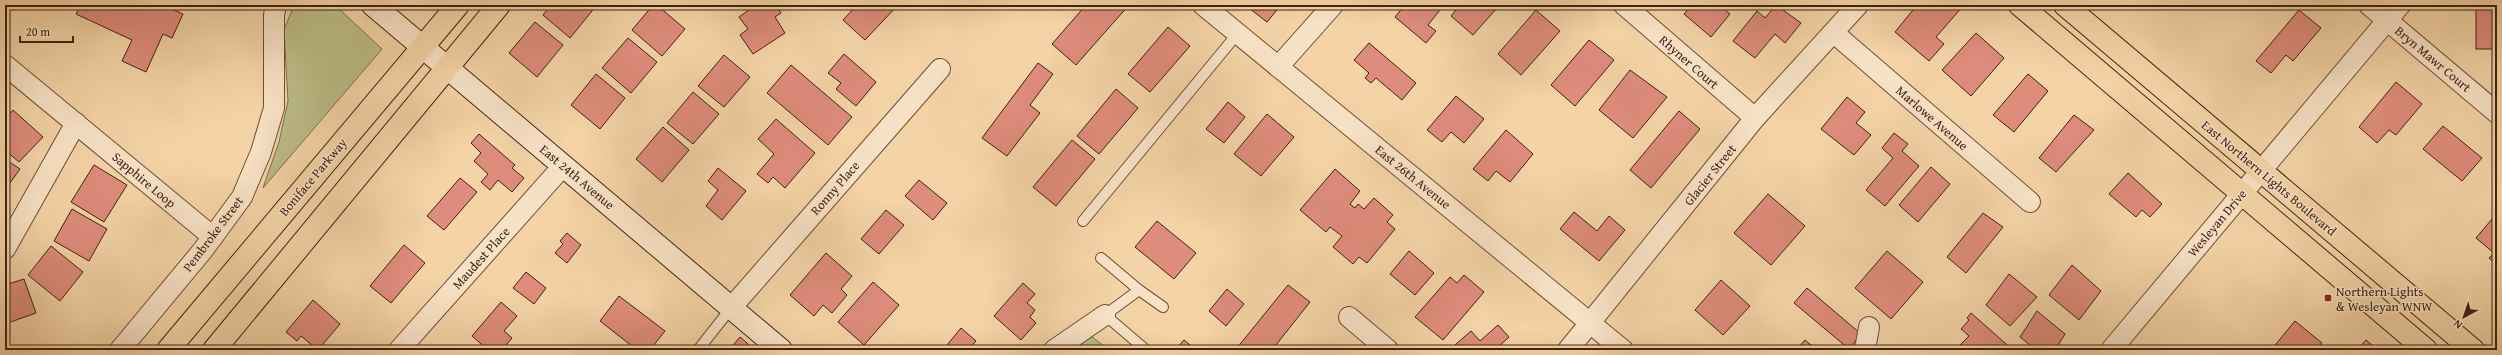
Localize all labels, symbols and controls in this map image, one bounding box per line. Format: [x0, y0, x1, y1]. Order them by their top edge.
scale bar [20, 18, 73, 44]
street label: Bryn Mawr Court [2391, 21, 2475, 97]
text: 20 m [26, 23, 50, 40]
street label: Rhyner Court [1655, 31, 1723, 94]
street label: Marlowe Avenue [1892, 81, 1972, 155]
street label: East Northern Lights Boulevard [2197, 116, 2341, 240]
street label: Boniface Parkway [275, 133, 352, 220]
street label: East 24th Avenue [535, 140, 619, 214]
street label: East 26th Avenue [1371, 140, 1455, 214]
street label: Glacier Street [1679, 140, 1741, 210]
street label: Sapphire Loop [108, 148, 180, 212]
street label: Ronny Place [806, 157, 864, 219]
street label: Wesleyan Drive [2183, 185, 2251, 261]
street label: Pembroke Street [178, 192, 248, 276]
street label: Maudest Place [448, 223, 514, 293]
place label: Northern Lights & Wesleyan WNW [2336, 282, 2432, 316]
marker: Northern Lights & Wesleyan WNW [2323, 293, 2333, 303]
north arrow [2444, 297, 2484, 337]
text: N [2449, 316, 2466, 333]

